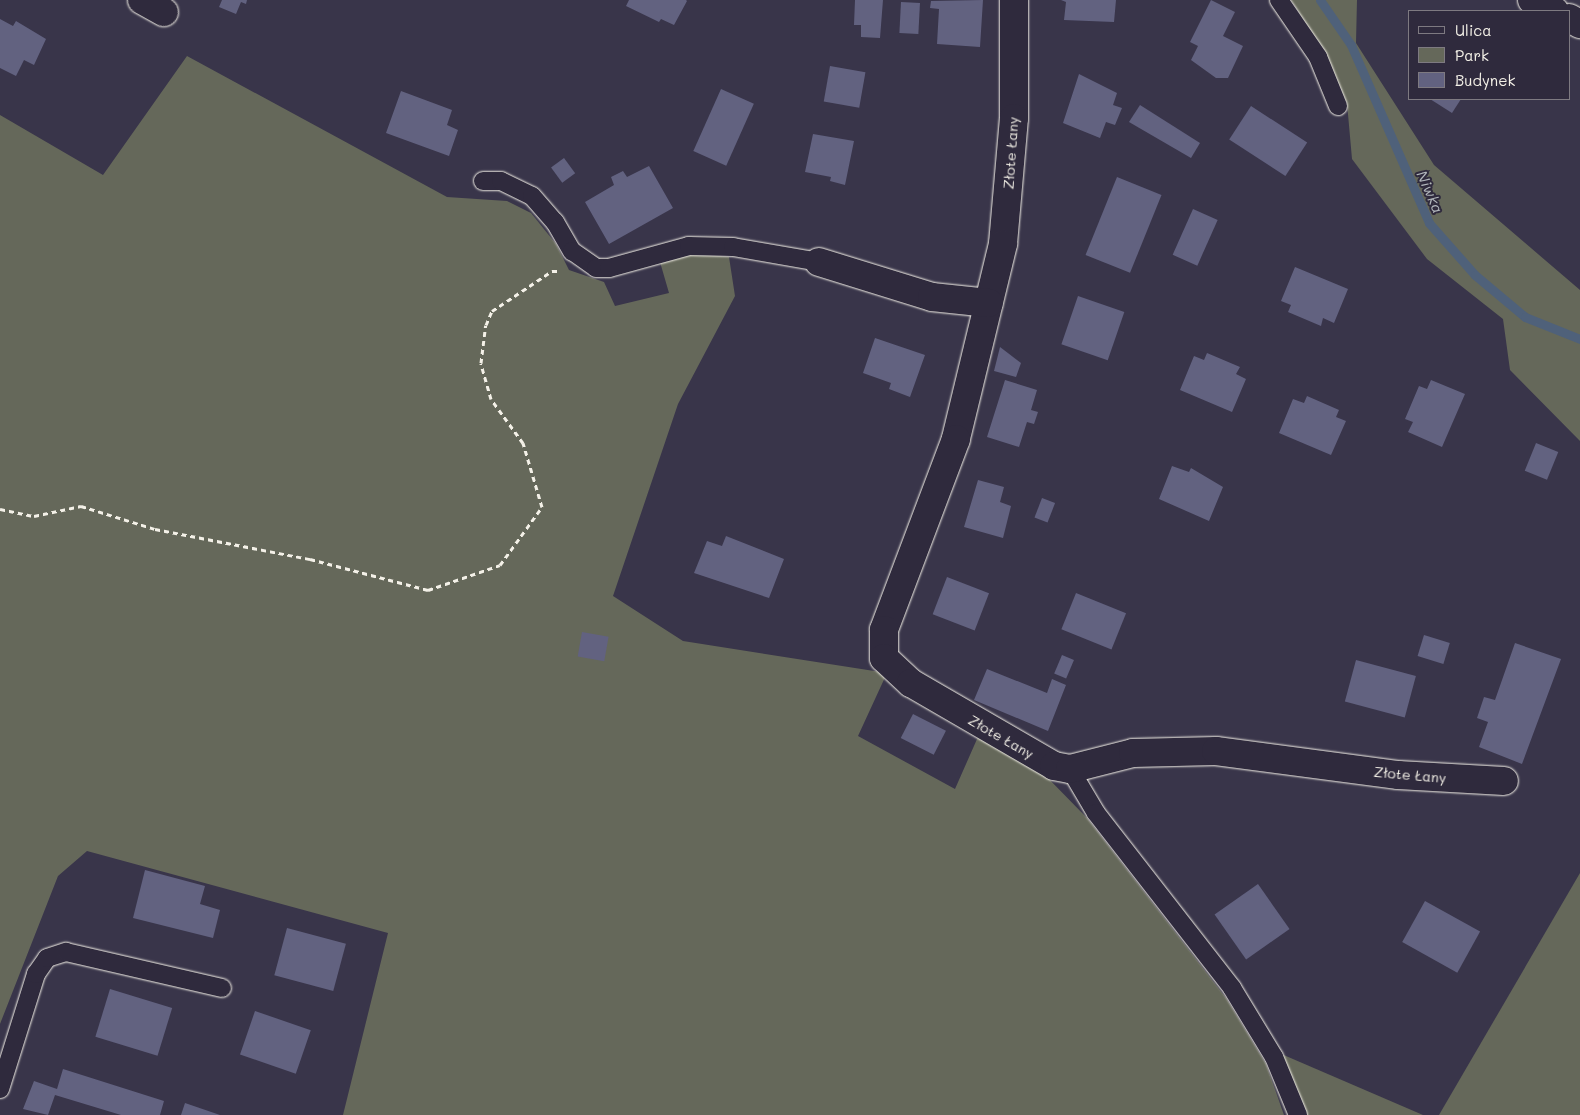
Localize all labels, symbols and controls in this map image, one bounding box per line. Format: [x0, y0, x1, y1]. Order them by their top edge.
legend [1408, 10, 1570, 100]
text: Ulica [1455, 20, 1492, 40]
text: Park [1455, 45, 1489, 65]
text: Budynek [1455, 70, 1515, 90]
street label: Złote Łany [1000, 116, 1022, 190]
water label: Niwka [1413, 168, 1447, 216]
street label: Złote Łany [965, 712, 1037, 762]
street label: Złote Łany [1373, 763, 1447, 787]

